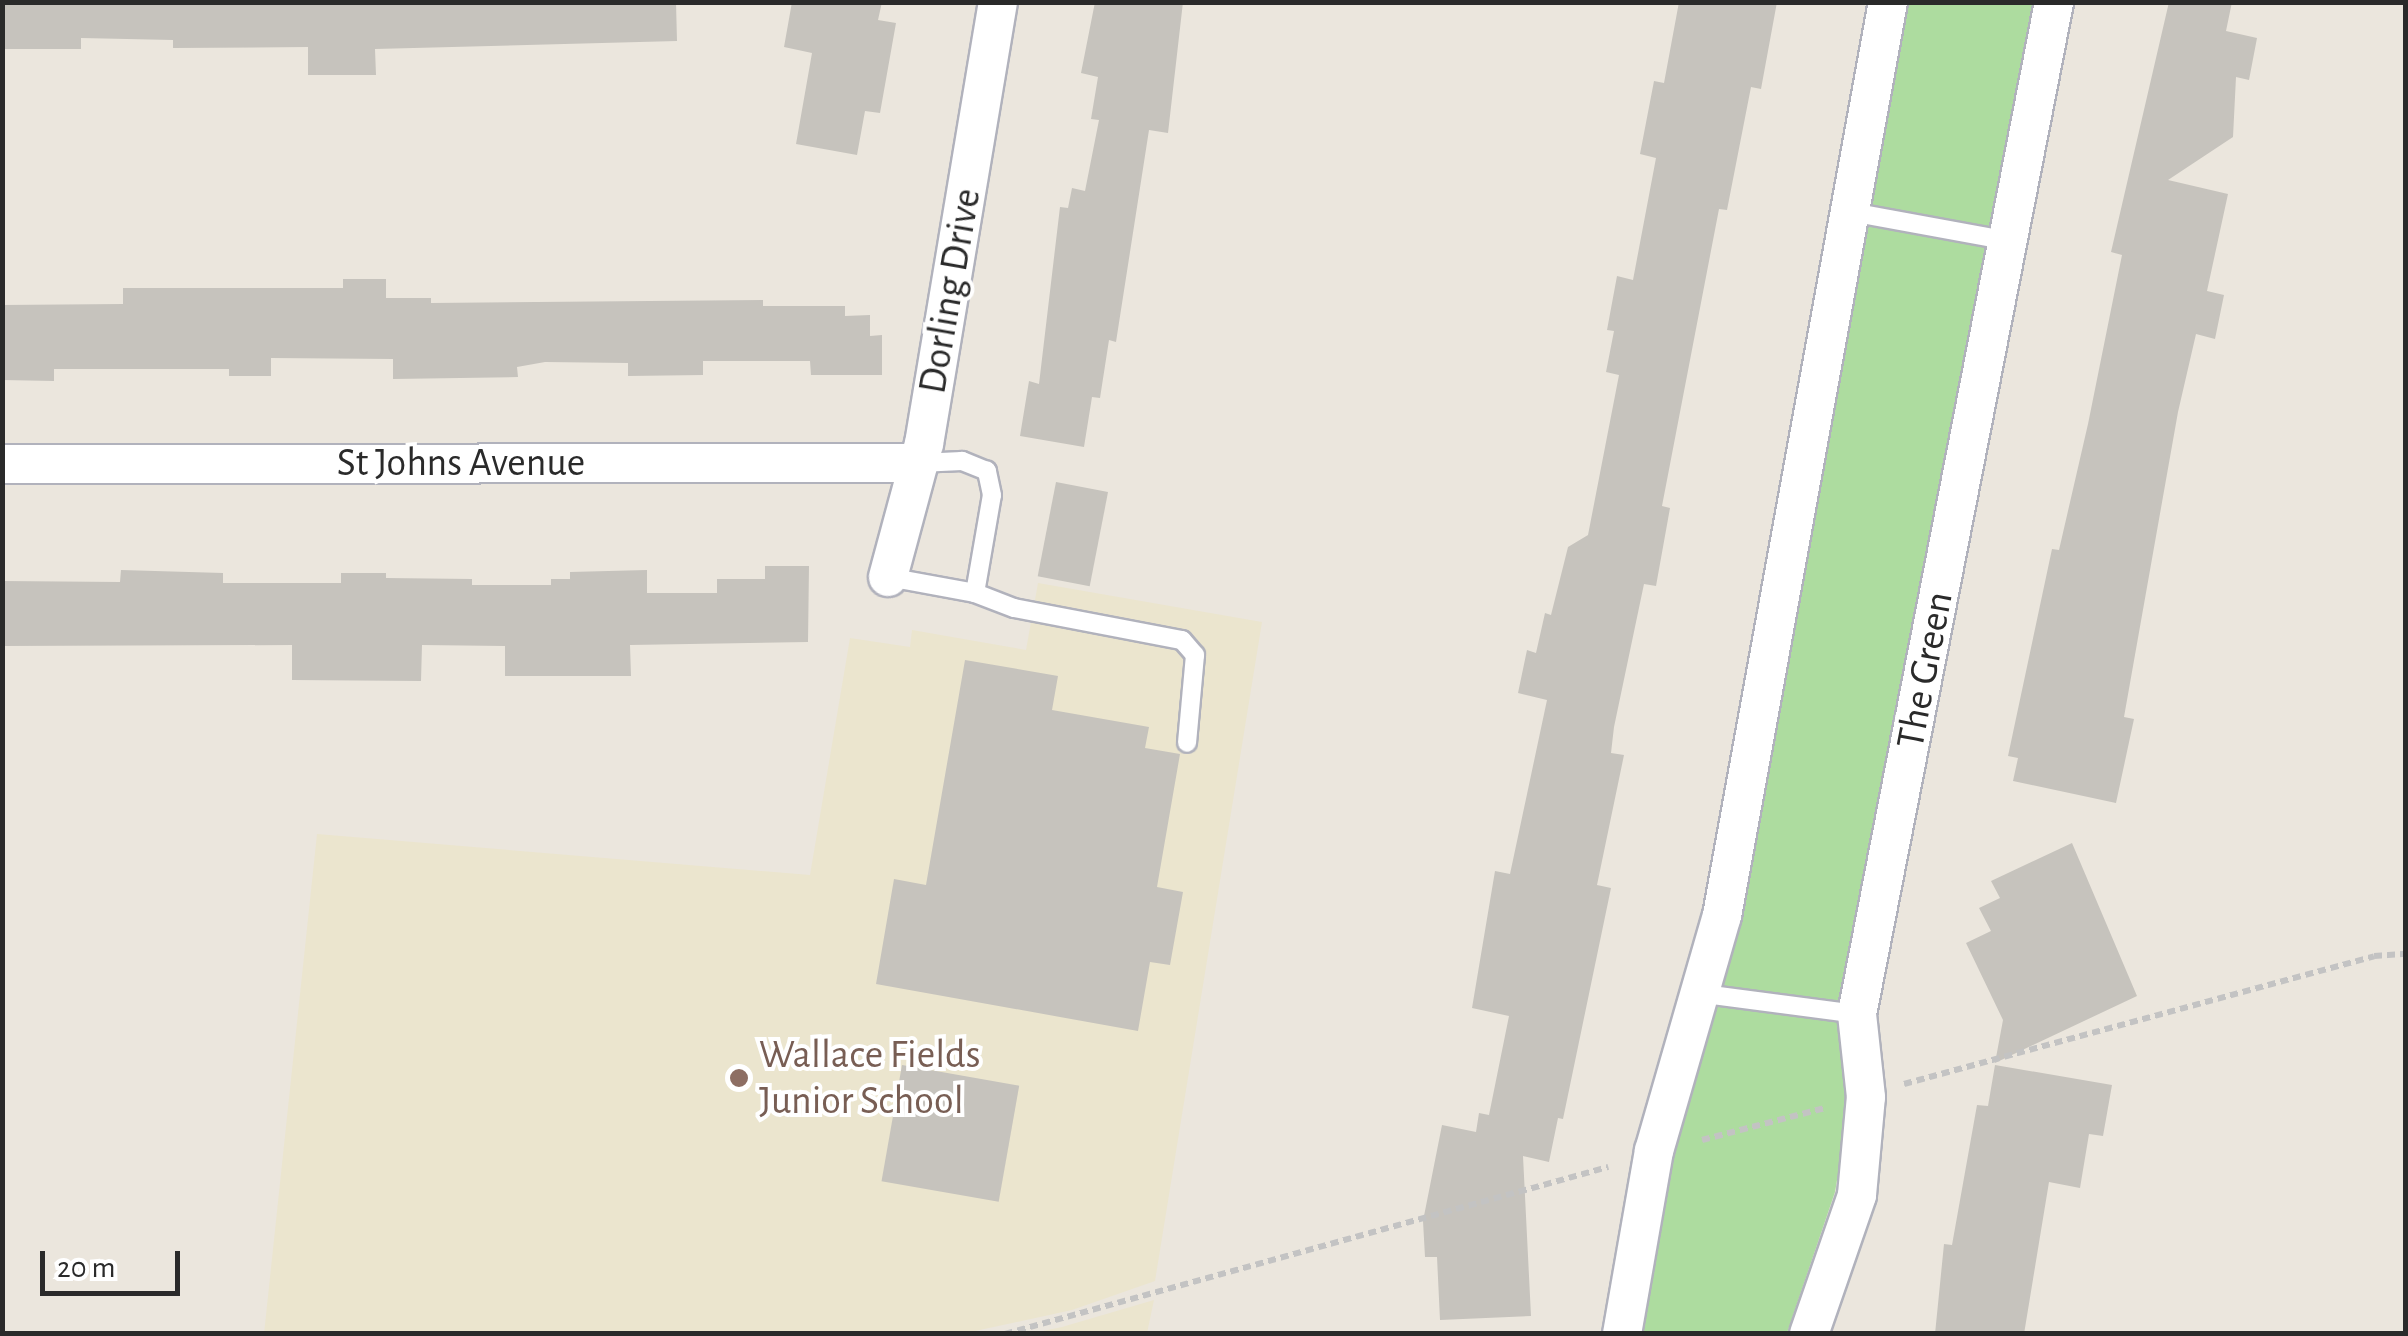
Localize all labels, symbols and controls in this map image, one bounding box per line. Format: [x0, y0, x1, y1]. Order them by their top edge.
street label: Dorling Drive [908, 185, 992, 397]
street label: St Johns Avenue [337, 439, 585, 487]
street label: The Green [1886, 588, 1964, 752]
place label: Wallace Fields Junior School [759, 1031, 981, 1125]
marker: Wallace Fields Junior School [728, 1067, 750, 1089]
scale bar [45, 1231, 185, 1293]
text: 20 m [57, 1253, 115, 1283]

